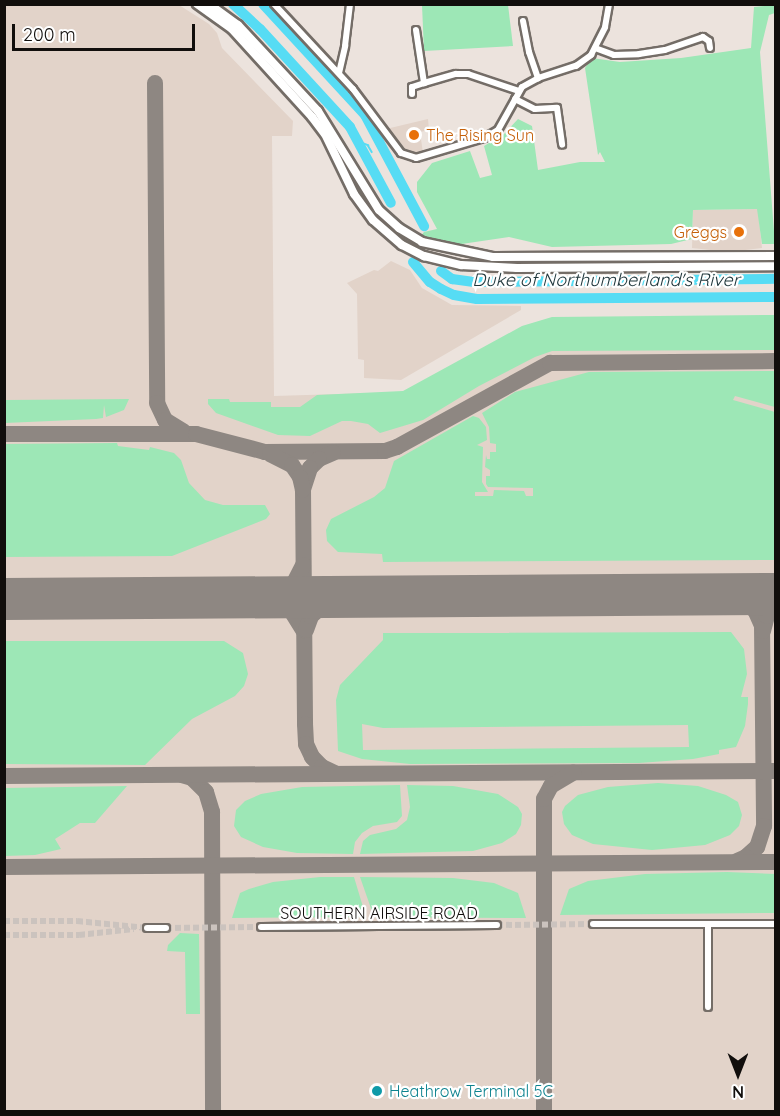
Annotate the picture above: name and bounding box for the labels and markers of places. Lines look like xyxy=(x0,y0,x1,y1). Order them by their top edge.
place label: The Rising Sun xyxy=(426,125,534,145)
marker: The Rising Sun xyxy=(407,128,421,142)
place label: Greggs xyxy=(674,222,727,242)
marker: Greggs xyxy=(732,225,746,239)
place label: Heathrow Terminal 5C xyxy=(389,1081,553,1101)
marker: Heathrow Terminal 5C xyxy=(370,1084,384,1098)

